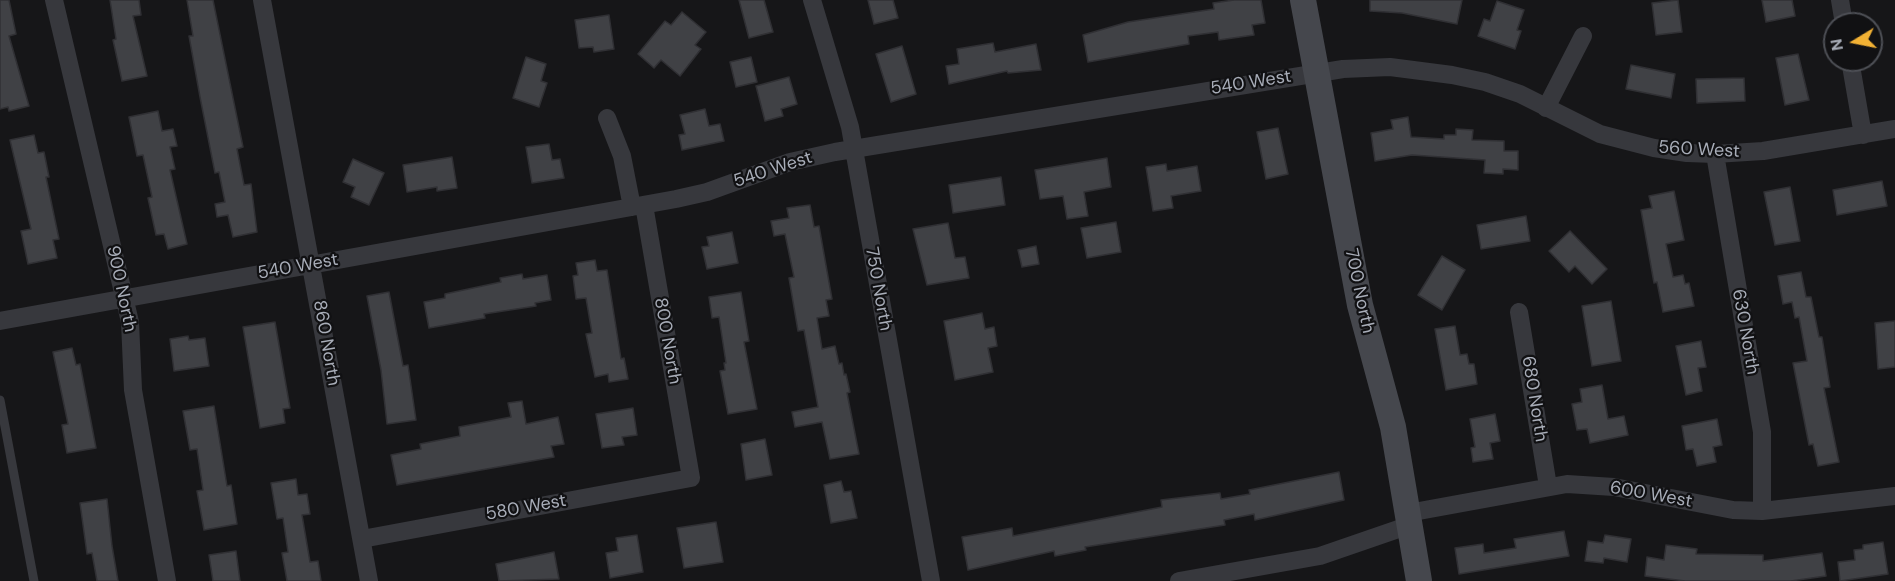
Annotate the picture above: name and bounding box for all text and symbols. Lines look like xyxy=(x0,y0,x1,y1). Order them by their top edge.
north arrow xyxy=(1823,12,1883,72)
text: N xyxy=(1825,37,1848,52)
street label: 540 West xyxy=(1209,66,1293,100)
street label: 560 West xyxy=(1658,137,1740,163)
street label: 540 West xyxy=(731,147,815,193)
street label: 900 North xyxy=(101,244,141,334)
street label: 750 North xyxy=(860,246,896,332)
street label: 700 North xyxy=(1340,247,1378,335)
street label: 540 West xyxy=(256,249,340,285)
street label: 630 North xyxy=(1727,288,1763,376)
street label: 800 North xyxy=(649,296,685,386)
street label: 860 North xyxy=(308,299,344,387)
street label: 680 North xyxy=(1517,355,1551,443)
street label: 600 West xyxy=(1608,477,1694,513)
street label: 580 West xyxy=(484,490,568,526)

